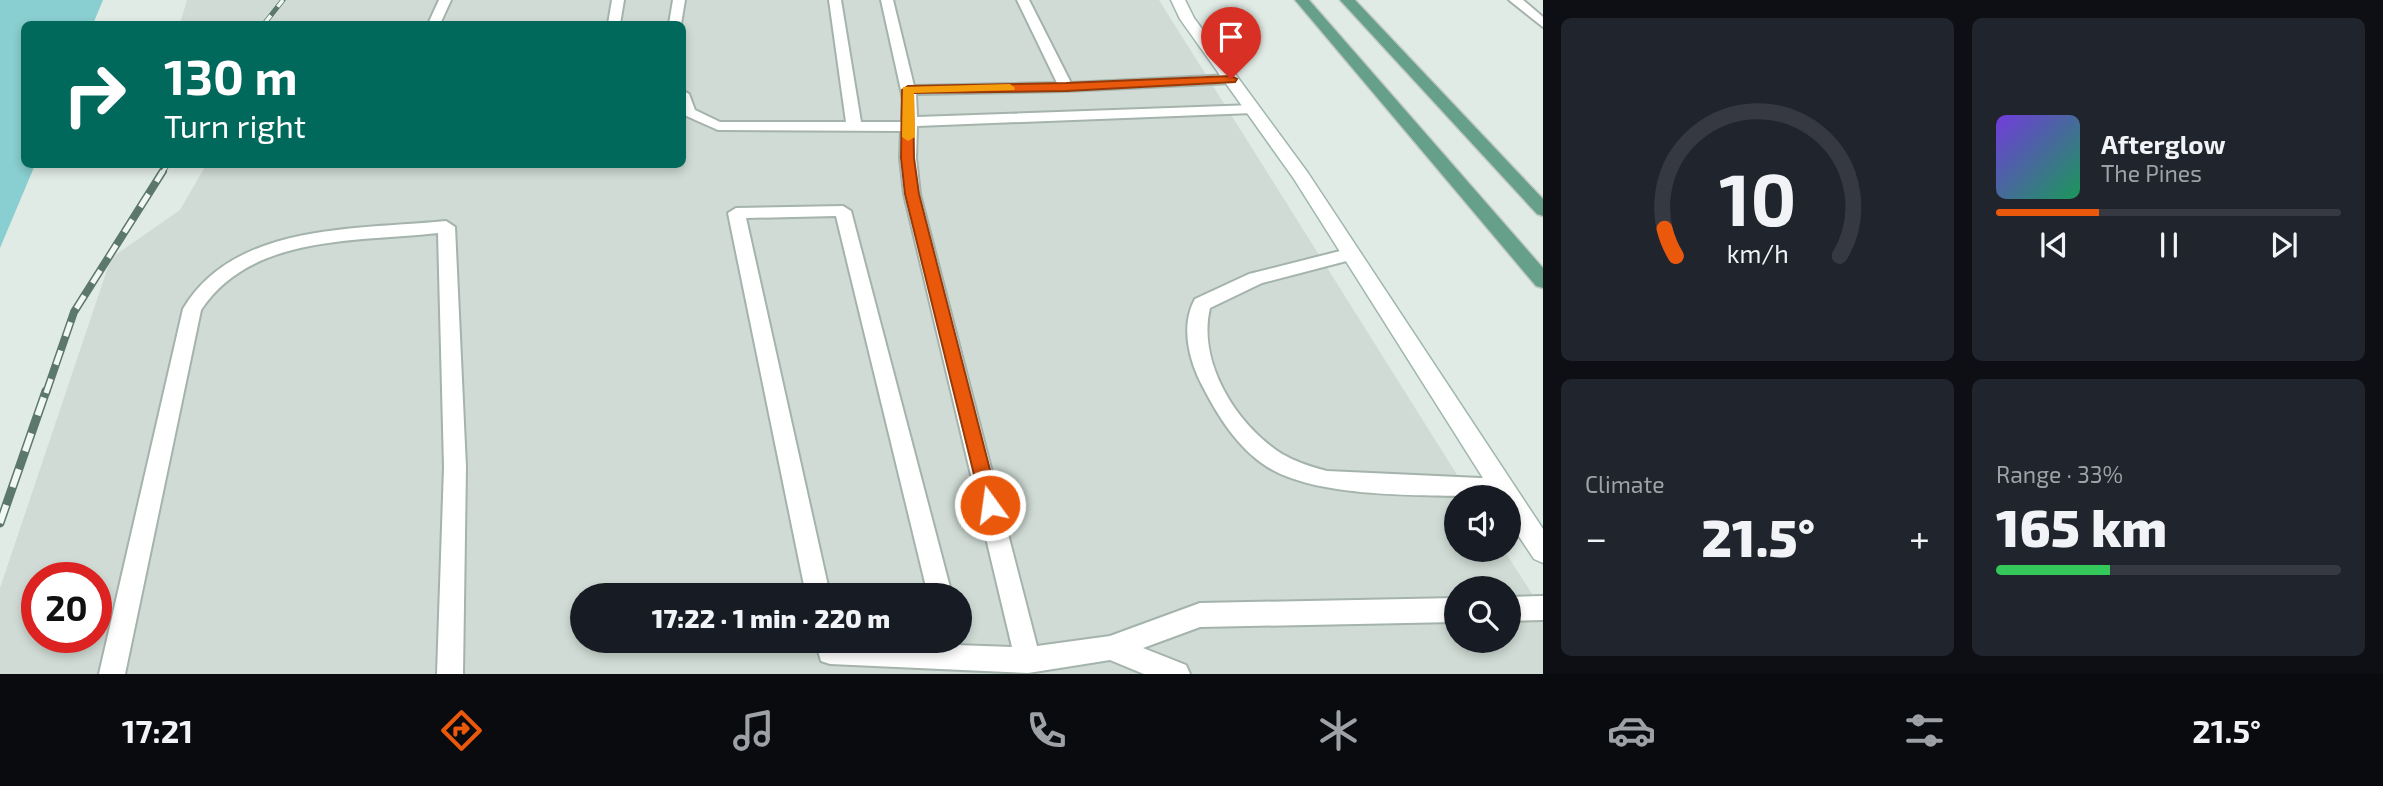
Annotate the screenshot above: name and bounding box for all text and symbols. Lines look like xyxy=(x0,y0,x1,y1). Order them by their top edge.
pin xyxy=(1201,7,1261,79)
icon: arrive xyxy=(1212,18,1250,56)
text: 130 m xyxy=(164,46,298,105)
icon: right xyxy=(49,49,140,140)
text: Turn right xyxy=(164,106,306,144)
text: Afterglow xyxy=(2101,128,2226,159)
text: 10 xyxy=(1719,153,1796,241)
text: The Pines xyxy=(2101,159,2202,187)
icon: previous xyxy=(2035,226,2073,264)
icon: pause xyxy=(2150,226,2188,264)
icon: next xyxy=(2265,226,2303,264)
text: km/h xyxy=(1726,238,1789,268)
text: Range · 33% xyxy=(1996,460,2123,488)
position arrow xyxy=(953,468,1027,542)
text: Climate xyxy=(1585,470,1665,498)
map controls xyxy=(1444,485,1521,653)
button: sound xyxy=(1444,485,1521,562)
text: 165 km xyxy=(1996,495,2167,557)
text: 21.5° xyxy=(1701,505,1815,567)
text: − xyxy=(1585,514,1607,560)
text: + xyxy=(1909,514,1930,560)
speed limit sign: 20 xyxy=(21,562,112,653)
button: search xyxy=(1444,576,1521,653)
text: 17:22 · 1 min · 220 m xyxy=(652,602,890,633)
icon: directions xyxy=(437,706,486,755)
icon: music xyxy=(729,706,778,755)
icon: phone xyxy=(1022,706,1071,755)
icon: climate xyxy=(1314,706,1363,755)
icon: car xyxy=(1607,706,1656,755)
icon: filters xyxy=(1900,706,1949,755)
text: 17:21 xyxy=(122,711,193,749)
text: 21.5° xyxy=(2192,711,2261,749)

